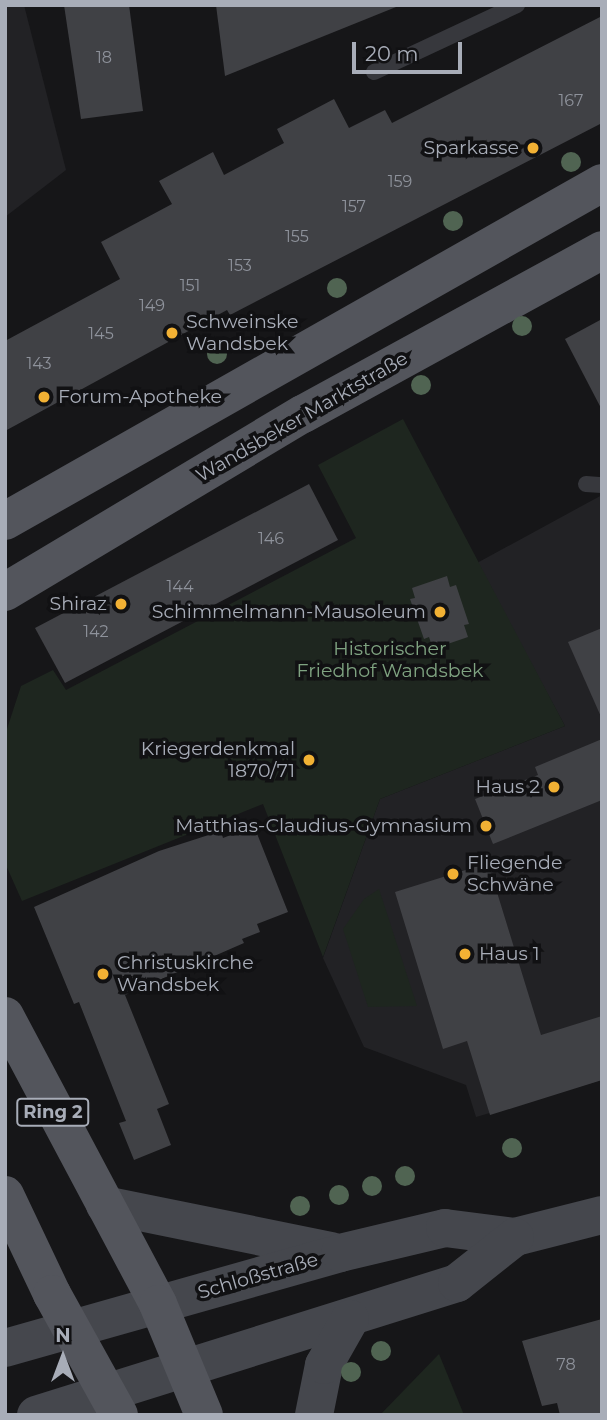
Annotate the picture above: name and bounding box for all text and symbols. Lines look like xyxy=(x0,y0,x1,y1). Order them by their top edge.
scale bar xyxy=(355,28,465,72)
text: 20 m xyxy=(365,41,419,66)
house number: 18 xyxy=(96,48,112,68)
house number: 167 xyxy=(559,91,583,111)
place label: Sparkasse xyxy=(423,137,519,159)
marker: Sparkasse xyxy=(525,140,541,156)
house number: 159 xyxy=(388,172,412,192)
house number: 157 xyxy=(342,197,366,217)
house number: 155 xyxy=(285,227,309,247)
house number: 153 xyxy=(228,256,252,276)
house number: 151 xyxy=(180,276,200,296)
house number: 149 xyxy=(139,296,165,316)
place label: Schweinske Wandsbek xyxy=(186,311,298,355)
house number: 145 xyxy=(88,324,114,344)
marker: Schweinske Wandsbek xyxy=(164,325,180,341)
street label: Wandsbeker Marktstraße xyxy=(192,347,412,487)
house number: 143 xyxy=(26,354,52,374)
place label: Forum-Apotheke xyxy=(58,386,222,408)
marker: Forum-Apotheke xyxy=(36,389,52,405)
house number: 146 xyxy=(258,529,284,549)
house number: 144 xyxy=(167,577,193,597)
place label: Shiraz xyxy=(50,593,107,615)
marker: Shiraz xyxy=(113,596,129,612)
place label: Schimmelmann-Mausoleum xyxy=(152,601,426,623)
marker: Schimmelmann-Mausoleum xyxy=(432,604,448,620)
house number: 142 xyxy=(83,622,109,642)
park label: Historischer Friedhof Wandsbek xyxy=(297,638,483,682)
place label: Kriegerdenkmal 1870/71 xyxy=(141,738,295,782)
marker: Kriegerdenkmal 1870/71 xyxy=(301,752,317,768)
place label: Haus 2 xyxy=(476,776,540,798)
marker: Haus 2 xyxy=(546,779,562,795)
place label: Matthias-Claudius-Gymnasium xyxy=(175,815,472,837)
marker: Matthias-Claudius-Gymnasium xyxy=(478,818,494,834)
place label: Fliegende Schwäne xyxy=(467,852,562,896)
marker: Fliegende Schwäne xyxy=(445,866,461,882)
place label: Haus 1 xyxy=(479,943,540,965)
marker: Haus 1 xyxy=(457,946,473,962)
place label: Christuskirche Wandsbek xyxy=(117,952,254,996)
marker: Christuskirche Wandsbek xyxy=(95,966,111,982)
road number: Ring 2 xyxy=(16,1098,90,1126)
street label: Schloßstraße xyxy=(195,1248,321,1304)
north arrow xyxy=(28,1322,98,1392)
text: N xyxy=(55,1324,71,1347)
house number: 78 xyxy=(556,1355,576,1375)

